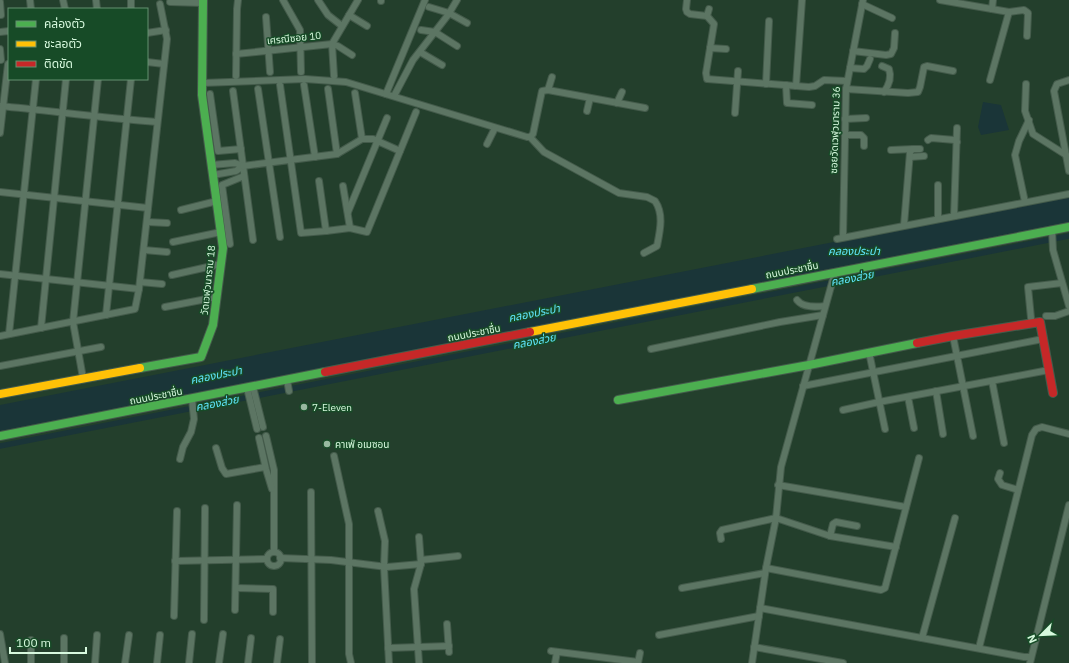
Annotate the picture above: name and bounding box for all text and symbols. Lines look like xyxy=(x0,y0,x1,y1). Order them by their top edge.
legend xyxy=(8,8,148,80)
text: คล่องตัว xyxy=(44,16,85,31)
street label: เศรณีซอย 10 xyxy=(266,29,322,47)
text: ชะลอตัว xyxy=(44,36,82,51)
text: ติดขัด xyxy=(44,56,73,71)
street label: ซอยวัดเวฬุวนาราม 36 xyxy=(827,86,843,174)
street label: วัดเวฬุวนาราม 18 xyxy=(198,244,218,316)
water label: คลองประปา xyxy=(828,244,881,258)
street label: ถนนประชาชื่น xyxy=(764,258,820,282)
water label: คลองส่วย xyxy=(829,267,876,289)
water label: คลองประปา xyxy=(507,301,561,325)
street label: ถนนประชาชื่น xyxy=(446,321,502,345)
water label: คลองส่วย xyxy=(511,330,558,352)
water label: คลองประปา xyxy=(189,363,243,387)
street label: ถนนประชาชื่น xyxy=(128,384,184,408)
water label: คลองส่วย xyxy=(194,392,241,414)
place label: 7-Eleven xyxy=(312,401,352,414)
marker: 7-Eleven xyxy=(299,402,309,412)
place label: คาเฟ่ อเมซอน xyxy=(335,438,389,451)
marker: คาเฟ่ อเมซอน xyxy=(322,439,332,449)
north arrow xyxy=(1021,615,1061,655)
scale bar xyxy=(10,629,86,655)
text: N xyxy=(1024,633,1040,646)
text: 100 m xyxy=(16,635,51,650)

